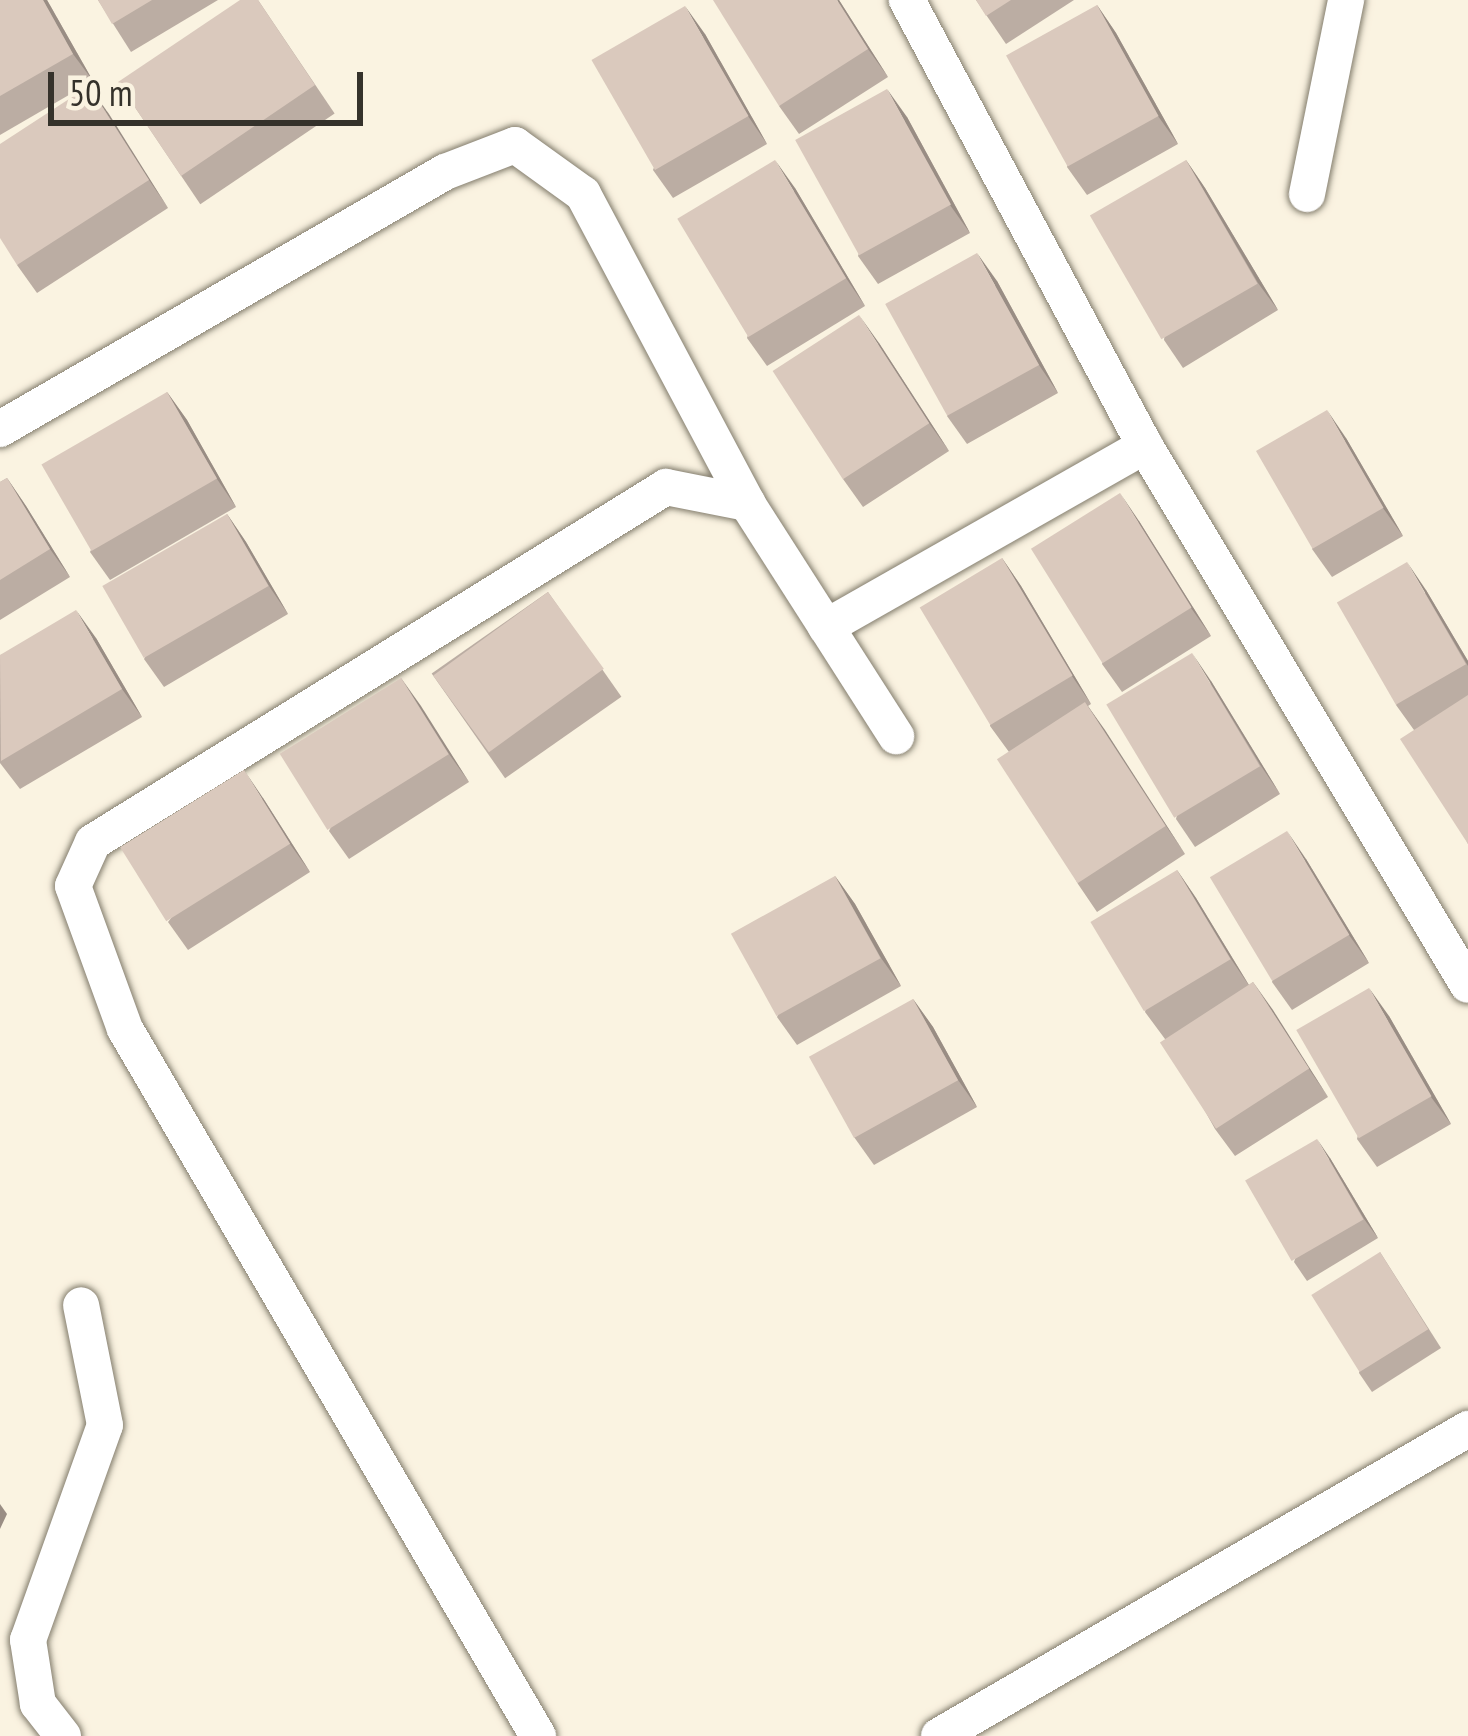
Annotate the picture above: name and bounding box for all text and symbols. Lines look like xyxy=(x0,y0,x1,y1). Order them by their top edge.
scale bar xyxy=(54,48,369,122)
text: 50 m xyxy=(69,69,132,116)

